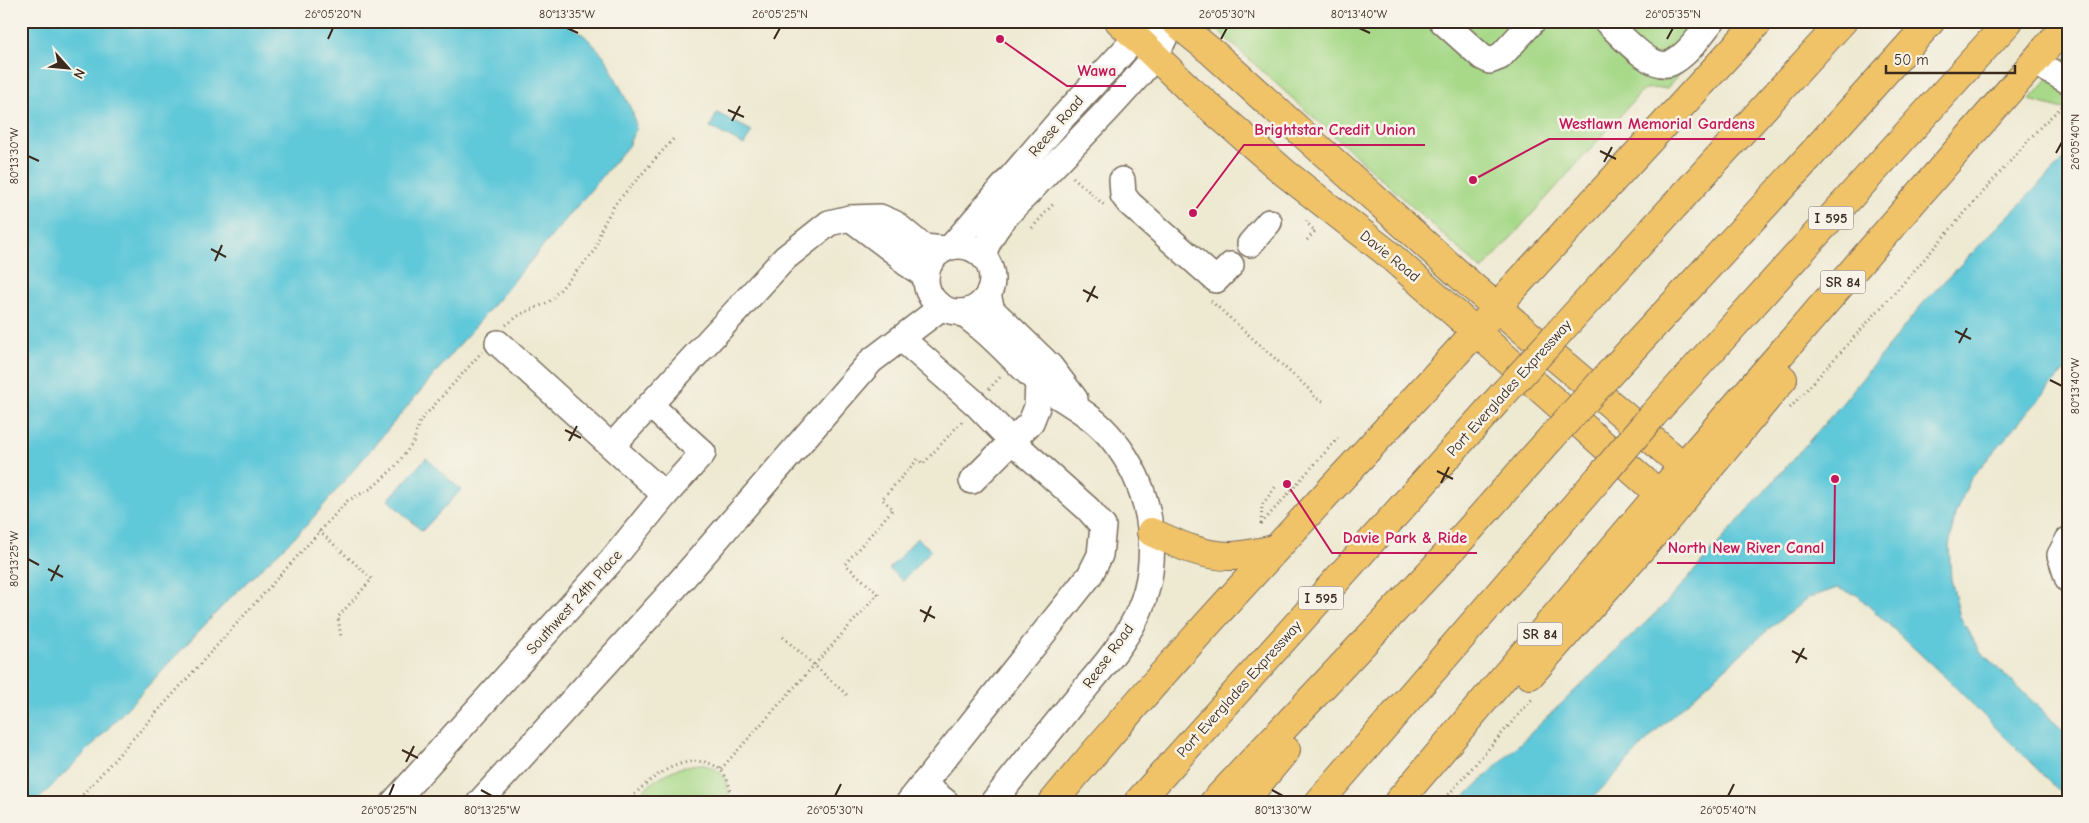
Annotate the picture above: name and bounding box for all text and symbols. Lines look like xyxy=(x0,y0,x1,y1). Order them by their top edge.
text: 26°05'20"N xyxy=(305,7,361,21)
text: 80°13'35"W xyxy=(539,7,596,21)
text: 26°05'25"N xyxy=(752,7,808,21)
text: 26°05'30"N xyxy=(1199,7,1255,21)
text: 80°13'40"W xyxy=(1331,7,1388,21)
text: 26°05'35"N xyxy=(1645,7,1701,21)
north arrow xyxy=(42,42,92,92)
scale bar xyxy=(1886,42,2015,74)
text: 50 m xyxy=(1894,51,1929,69)
callout: Wawa xyxy=(1067,55,1126,86)
text: Wawa xyxy=(1078,62,1116,80)
text: N xyxy=(69,66,89,82)
street label: Reese Road xyxy=(1025,92,1087,160)
callout: Westlawn Memorial Gardens xyxy=(1549,108,1765,139)
callout: Brightstar Credit Union xyxy=(1244,114,1425,145)
text: 26°05'40"N xyxy=(2068,114,2082,170)
text: Westlawn Memorial Gardens xyxy=(1559,115,1755,133)
text: Brightstar Credit Union xyxy=(1254,121,1416,139)
text: 80°13'30"W xyxy=(7,127,21,184)
road number: I 595 xyxy=(1808,207,1854,230)
street label: Davie Road xyxy=(1356,226,1424,286)
road number: SR 84 xyxy=(1820,270,1866,294)
street label: Port Everglades Expressway xyxy=(1443,316,1575,460)
text: 80°13'40"W xyxy=(2068,357,2082,414)
callout: Davie Park & Ride xyxy=(1332,522,1477,553)
text: Davie Park & Ride xyxy=(1343,529,1467,547)
text: 80°13'25"W xyxy=(7,530,21,587)
callout: North New River Canal xyxy=(1657,532,1834,563)
text: North New River Canal xyxy=(1668,539,1824,557)
street label: Southwest 24th Place xyxy=(522,546,626,658)
road number: I 595 xyxy=(1298,586,1344,610)
street label: Port Everglades Expressway xyxy=(1173,617,1305,761)
street label: Reese Road xyxy=(1079,620,1137,692)
road number: SR 84 xyxy=(1518,622,1562,646)
text: 26°05'25"N xyxy=(361,803,417,817)
text: 80°13'25"W xyxy=(464,803,521,817)
text: 26°05'30"N xyxy=(807,803,863,817)
text: 80°13'30"W xyxy=(1255,803,1312,817)
text: 26°05'40"N xyxy=(1700,803,1756,817)

